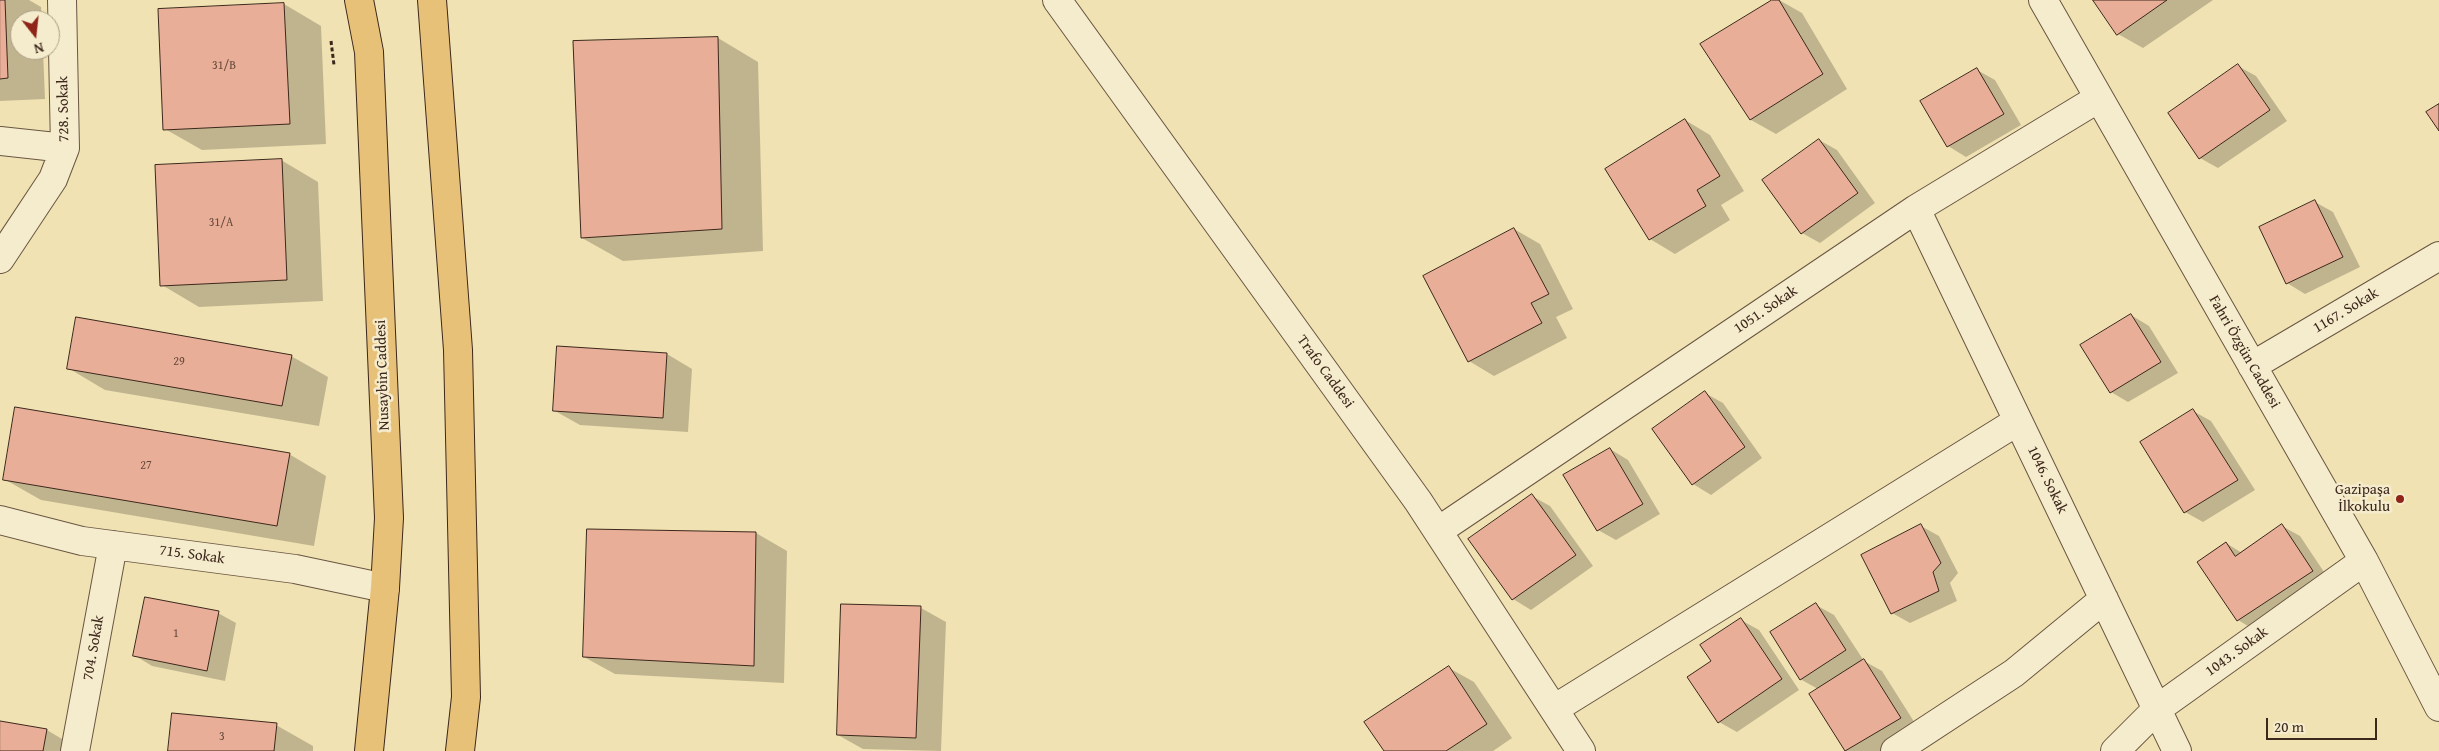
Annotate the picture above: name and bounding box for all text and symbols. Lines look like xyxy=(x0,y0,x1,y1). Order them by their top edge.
north arrow xyxy=(10,10,60,60)
text: N xyxy=(32,38,46,59)
house number: 31/B xyxy=(212,59,236,73)
street label: 728. Sokak xyxy=(54,76,74,142)
house number: 31/A xyxy=(209,216,233,230)
street label: 1051. Sokak xyxy=(1731,282,1801,338)
street label: 1167. Sokak xyxy=(2310,284,2382,338)
street label: Fahri Özgün Caddesi xyxy=(2204,292,2284,412)
street label: Nusaybin Caddesi xyxy=(372,319,394,431)
street label: Trafo Caddesi xyxy=(1293,332,1357,412)
house number: 29 xyxy=(173,355,185,369)
street label: 1046. Sokak xyxy=(2023,443,2071,517)
house number: 27 xyxy=(140,459,152,473)
place label: Gazipaşa İlkokulu xyxy=(2335,481,2390,516)
marker: Gazipaşa İlkokulu xyxy=(2394,493,2406,505)
street label: 715. Sokak xyxy=(158,542,226,568)
street label: 704. Sokak xyxy=(79,614,109,682)
street label: 1043. Sokak xyxy=(2202,623,2272,681)
house number: 1 xyxy=(173,627,179,641)
scale bar xyxy=(2269,708,2380,740)
text: 20 m xyxy=(2274,716,2304,737)
house number: 3 xyxy=(219,730,225,744)

